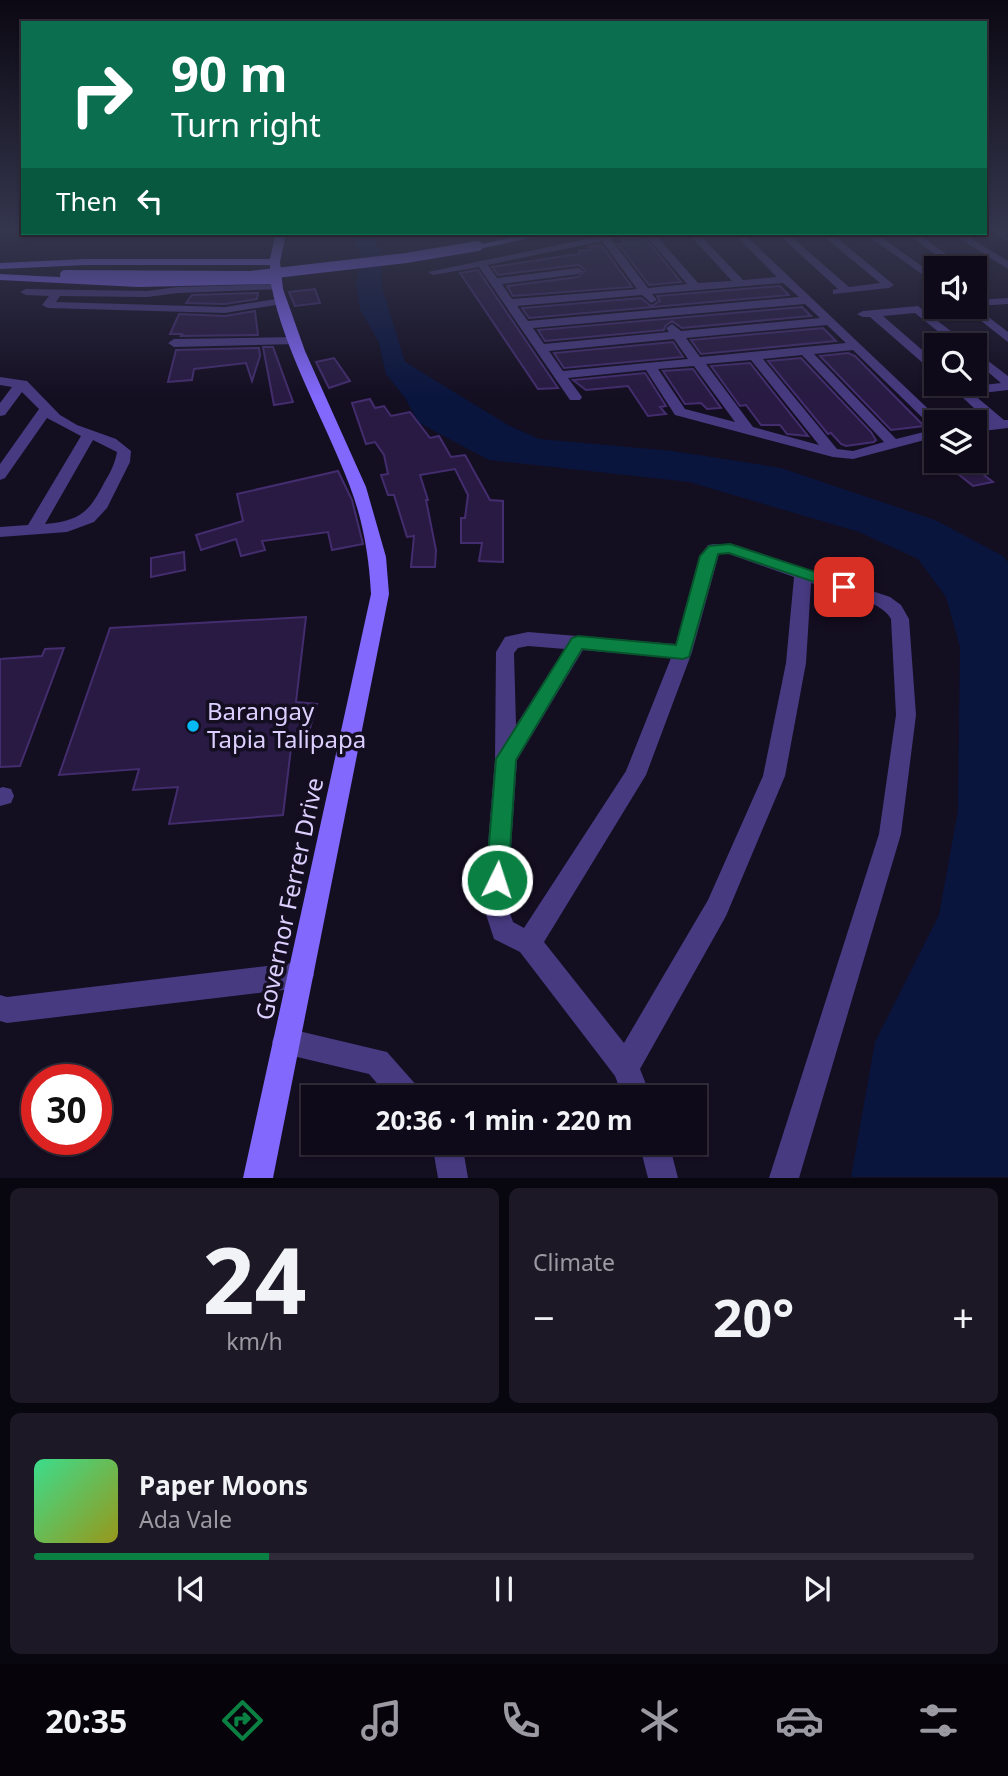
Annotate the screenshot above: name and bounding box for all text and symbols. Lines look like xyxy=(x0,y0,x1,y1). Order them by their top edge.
text: 90 m xyxy=(171,40,288,106)
icon: right xyxy=(56,49,147,140)
text: Turn right xyxy=(171,103,321,146)
icon: left xyxy=(131,182,169,220)
text: Then xyxy=(56,183,117,219)
map controls xyxy=(924,256,987,473)
button: sound xyxy=(924,256,987,319)
button: search xyxy=(924,333,987,396)
button: layers xyxy=(924,410,987,473)
pin xyxy=(814,557,874,617)
icon: arrive xyxy=(825,568,863,606)
place label: Barangay Tapia Talipapa xyxy=(207,694,366,755)
marker: Barangay Tapia Talipapa xyxy=(185,718,201,734)
street label: Governor Ferrer Drive xyxy=(247,774,330,1023)
position arrow xyxy=(460,843,534,917)
speed limit sign: 30 xyxy=(21,1064,112,1155)
text: 20:36 · 1 min · 220 m xyxy=(376,1102,632,1138)
text: 24 xyxy=(202,1217,307,1341)
text: Climate xyxy=(533,1246,615,1278)
text: 20° xyxy=(713,1281,794,1352)
text: − xyxy=(533,1291,555,1343)
text: + xyxy=(952,1291,974,1343)
text: km/h xyxy=(226,1325,283,1357)
text: Paper Moons xyxy=(139,1467,308,1503)
text: Ada Vale xyxy=(139,1503,232,1535)
icon: previous xyxy=(172,1570,210,1608)
icon: pause xyxy=(485,1570,523,1608)
icon: next xyxy=(798,1570,836,1608)
icon: directions xyxy=(218,1696,267,1745)
icon: music xyxy=(357,1696,406,1745)
icon: phone xyxy=(496,1696,545,1745)
icon: climate xyxy=(635,1696,684,1745)
icon: car xyxy=(775,1696,824,1745)
icon: filters xyxy=(914,1696,963,1745)
text: 20:35 xyxy=(45,1699,127,1742)

